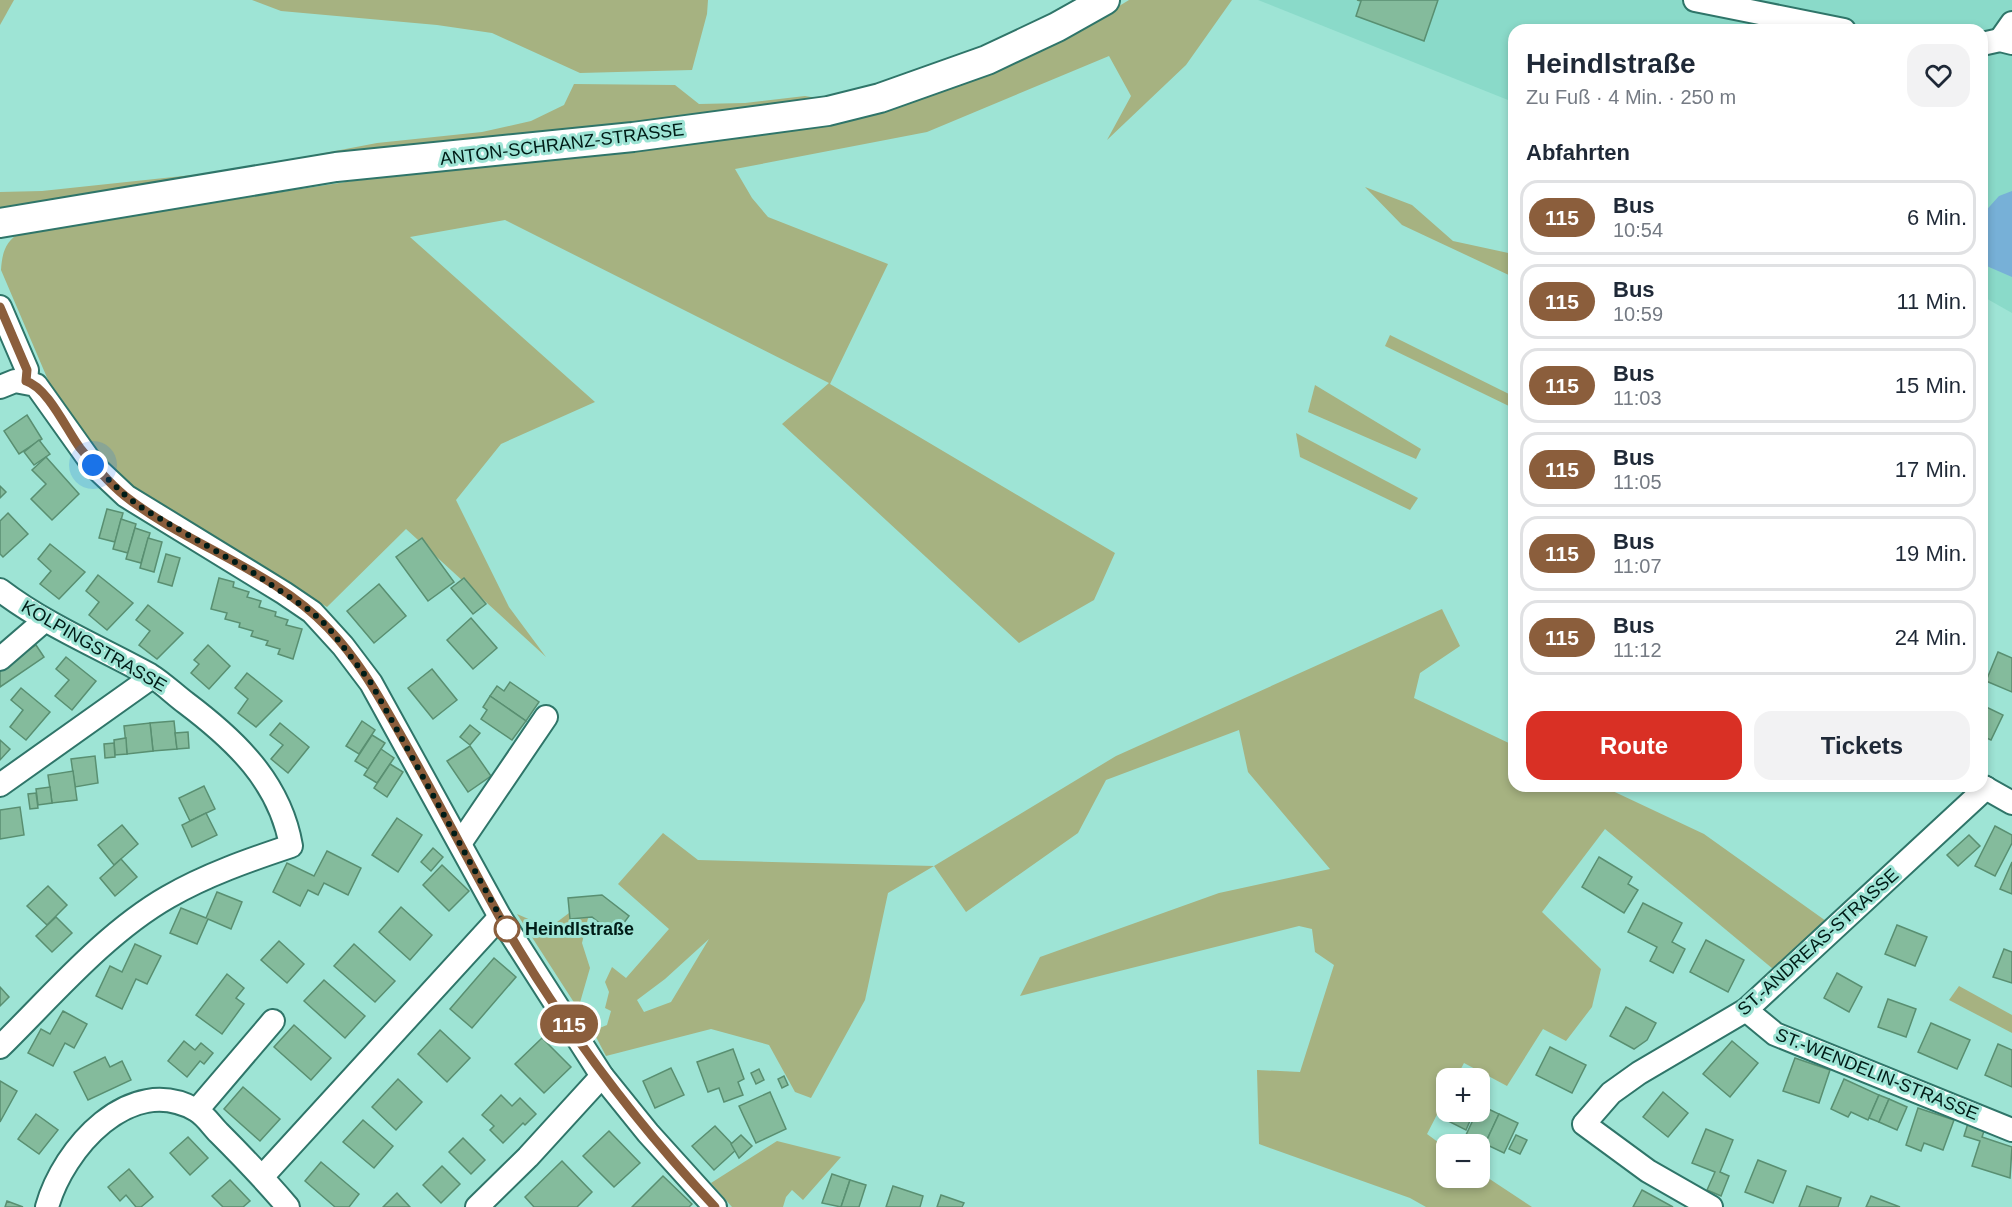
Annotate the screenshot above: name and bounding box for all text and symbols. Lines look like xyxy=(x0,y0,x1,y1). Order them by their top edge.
button: heart xyxy=(1907,44,1970,107)
text: Heindlstraße xyxy=(1526,48,1696,79)
text: Zu Fuß · 4 Min. · 250 m xyxy=(1526,86,1736,108)
street label: ANTON-SCHRANZ-STRASSE xyxy=(439,119,685,169)
text: Abfahrten xyxy=(1526,140,1630,165)
text: Bus xyxy=(1613,193,1655,218)
text: 6 Min. xyxy=(1907,205,1967,230)
text: 115 xyxy=(1545,206,1579,229)
text: 10:54 xyxy=(1613,219,1663,241)
text: Bus xyxy=(1613,277,1655,302)
text: 11 Min. xyxy=(1896,289,1967,314)
text: 115 xyxy=(1545,290,1579,313)
text: 10:59 xyxy=(1613,303,1663,325)
text: Bus xyxy=(1613,361,1655,386)
text: 15 Min. xyxy=(1895,373,1967,398)
text: 115 xyxy=(1545,374,1579,397)
text: 11:03 xyxy=(1613,387,1662,409)
text: Bus xyxy=(1613,445,1655,470)
your location xyxy=(78,450,108,480)
text: 17 Min. xyxy=(1895,457,1967,482)
text: 115 xyxy=(1545,458,1579,481)
text: 11:05 xyxy=(1613,471,1662,493)
text: Bus xyxy=(1613,529,1655,554)
text: 19 Min. xyxy=(1895,541,1967,566)
text: 115 xyxy=(1545,542,1579,565)
text: 11:07 xyxy=(1613,555,1662,577)
street label: KOLPINGSTRASSE xyxy=(18,596,170,696)
text: Bus xyxy=(1613,613,1655,638)
text: 24 Min. xyxy=(1895,625,1967,650)
text: 115 xyxy=(1545,626,1579,649)
text: 11:12 xyxy=(1613,639,1662,661)
button: Route xyxy=(1526,711,1742,780)
button: Tickets xyxy=(1754,711,1970,780)
street label: ST.-ANDREAS-STRASSE xyxy=(1734,865,1902,1019)
marker: Heindlstraße xyxy=(494,916,520,942)
place label: Heindlstraße xyxy=(525,919,634,939)
line badge: 115 xyxy=(534,1004,604,1044)
text: 115 xyxy=(552,1013,586,1036)
street label: ST.-WENDELIN-STRASSE xyxy=(1773,1024,1981,1124)
map controls xyxy=(1436,1068,1490,1188)
button: + xyxy=(1436,1068,1490,1122)
button: − xyxy=(1436,1134,1490,1188)

